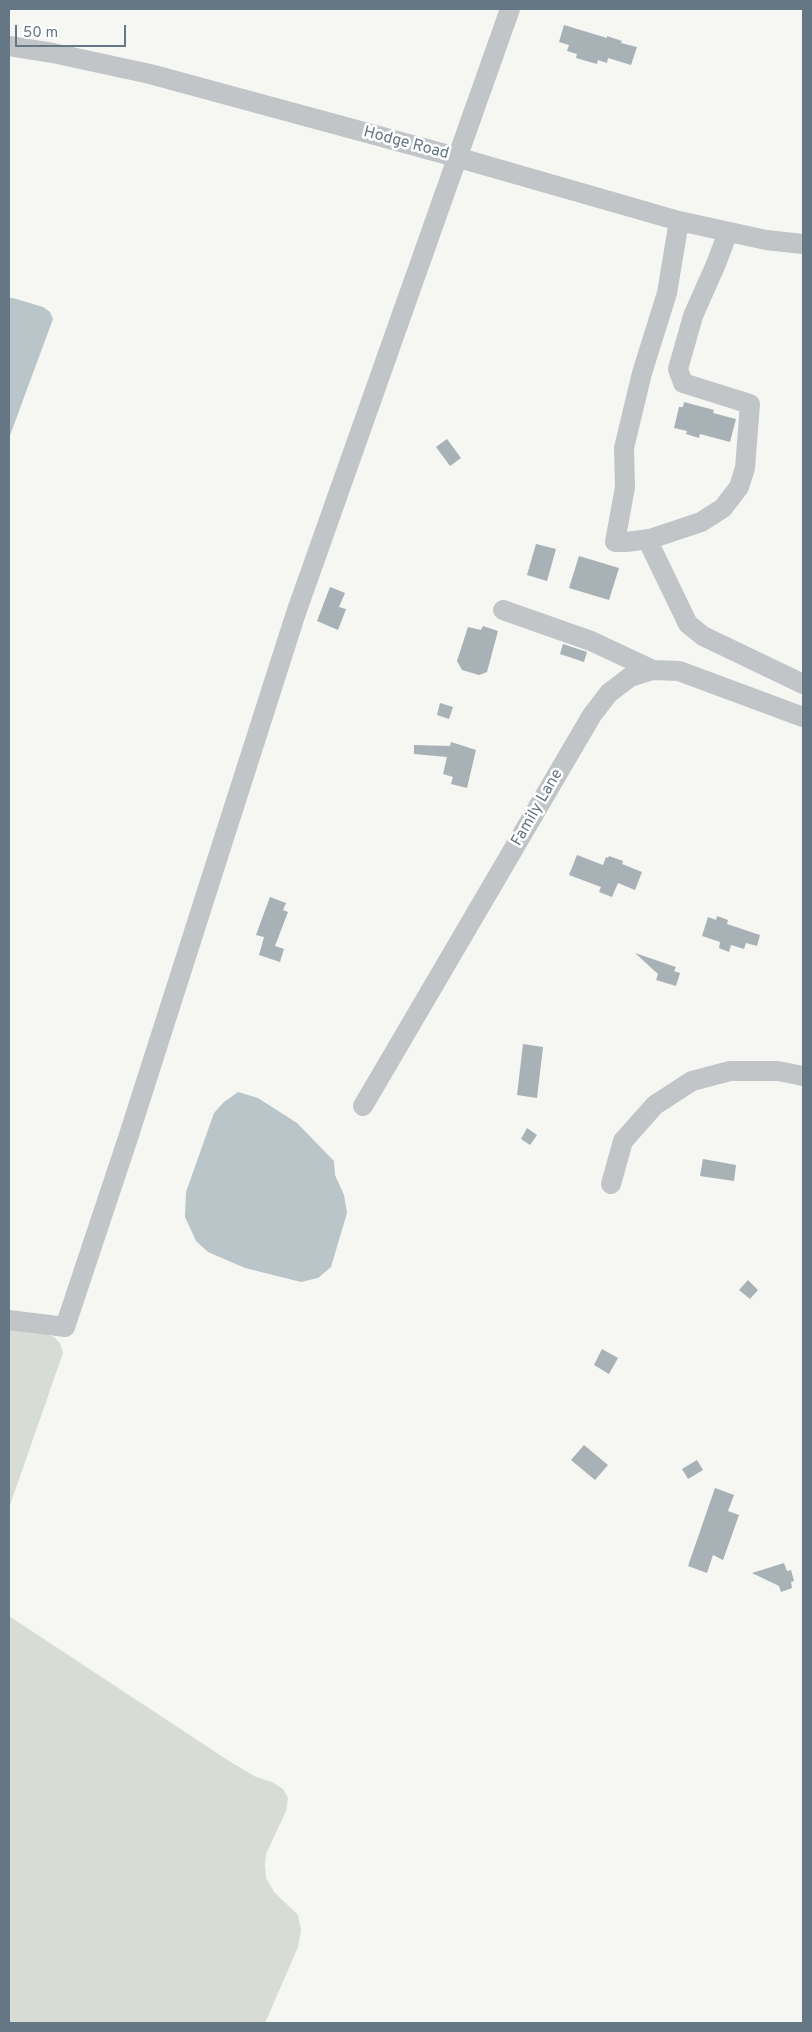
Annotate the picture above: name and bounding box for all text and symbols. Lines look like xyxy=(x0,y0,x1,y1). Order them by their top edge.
scale bar xyxy=(18,15,129,47)
text: 50 m xyxy=(23,24,58,43)
street label: Hodge Road xyxy=(361,123,451,165)
street label: Family Lane xyxy=(508,766,568,850)

